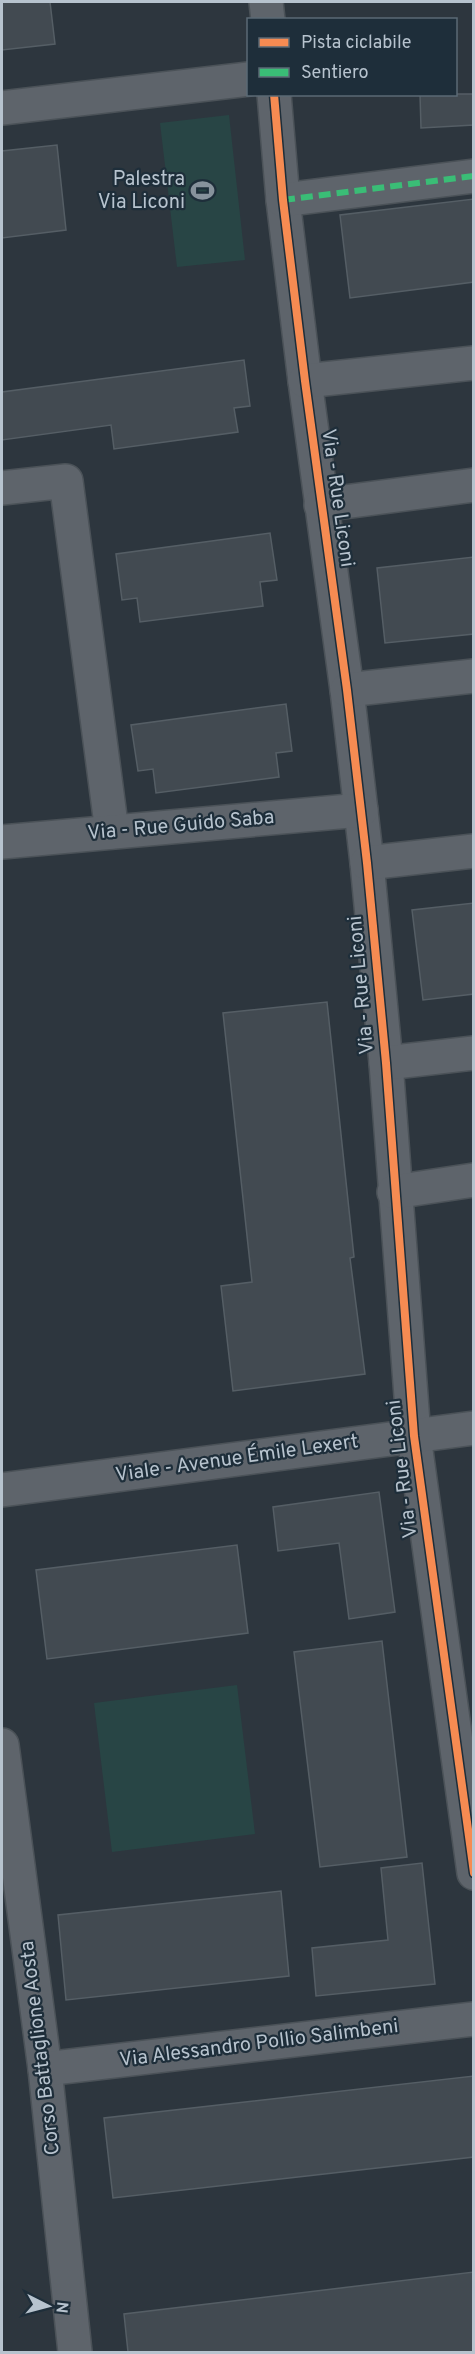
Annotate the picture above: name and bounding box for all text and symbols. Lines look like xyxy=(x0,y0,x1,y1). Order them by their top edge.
legend xyxy=(247,18,457,96)
text: Pista ciclabile xyxy=(301,32,411,55)
text: Sentiero xyxy=(301,62,369,85)
place label: Palestra Via Liconi xyxy=(98,167,185,216)
sports icon: Palestra Via Liconi xyxy=(190,178,216,204)
street label: Via - Rue Liconi xyxy=(314,427,360,569)
street label: Via - Rue Guido Saba xyxy=(87,805,275,847)
street label: Via - Rue Liconi xyxy=(343,914,381,1056)
street label: Via - Rue Liconi xyxy=(382,1398,424,1540)
street label: Viale - Avenue Émile Lexert xyxy=(114,1427,360,1489)
street label: Corso Battaglione Aosta xyxy=(15,1939,67,2157)
street label: Via Alessandro Pollio Salimbeni xyxy=(118,2014,400,2074)
north arrow xyxy=(18,2276,78,2336)
text: N xyxy=(50,2301,71,2314)

